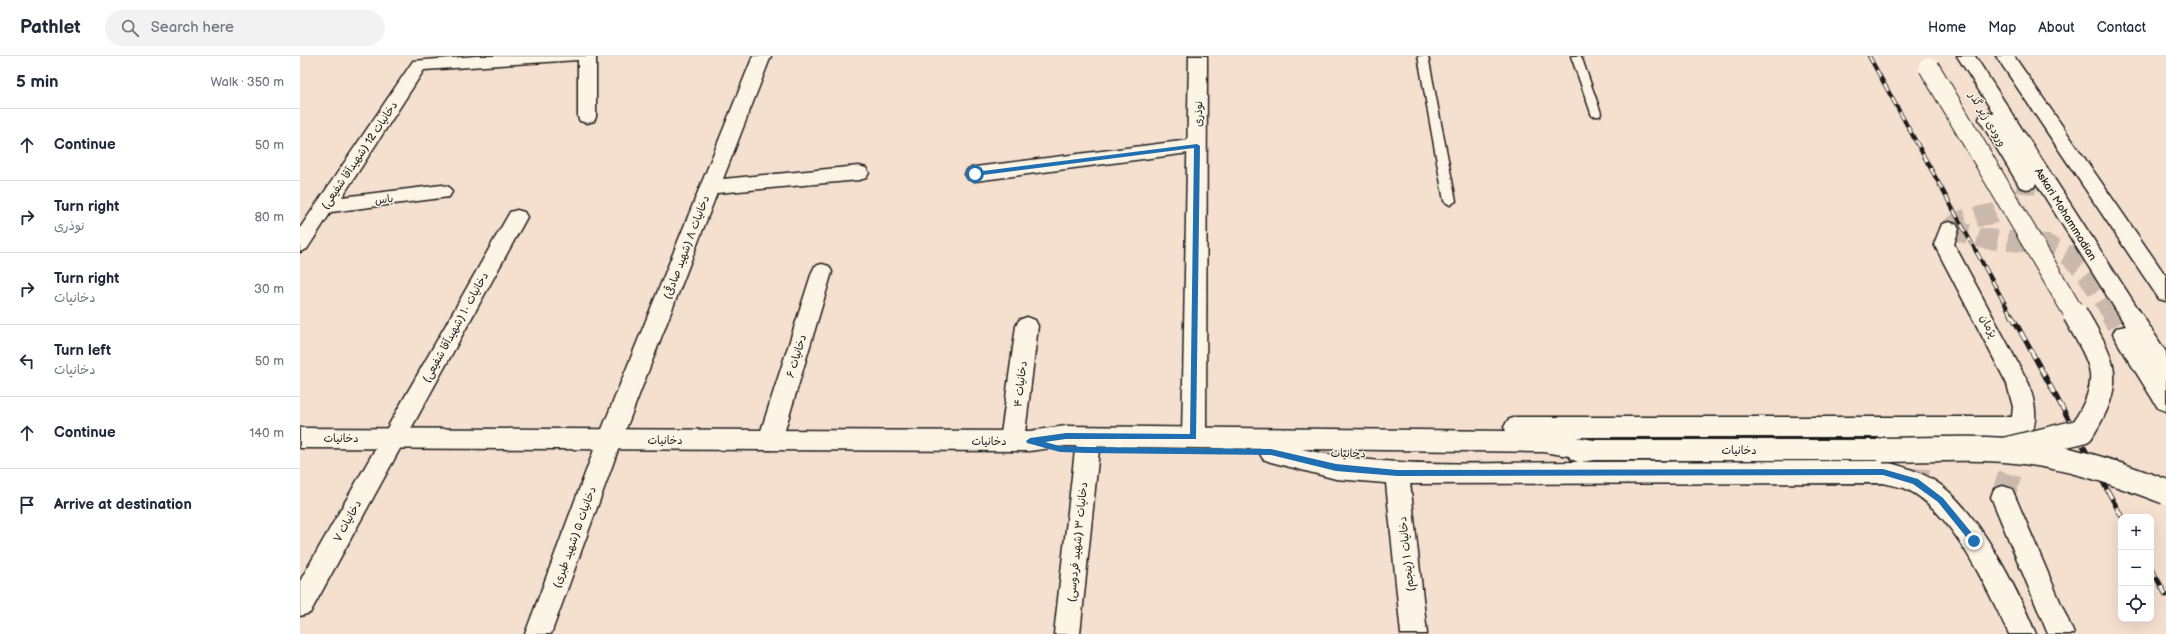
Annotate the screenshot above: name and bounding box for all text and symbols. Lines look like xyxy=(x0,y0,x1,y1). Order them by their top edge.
search box xyxy=(105,10,385,46)
text: Pathlet xyxy=(20,16,81,39)
icon: search xyxy=(119,17,141,39)
text: Search here xyxy=(151,18,234,37)
text: Home xyxy=(1928,19,1966,36)
text: Map xyxy=(1988,19,2016,36)
text: About xyxy=(2038,19,2075,36)
text: Contact xyxy=(2097,19,2146,36)
text: 5 min xyxy=(16,72,59,92)
text: Walk · 350 m xyxy=(210,74,284,90)
street label: ورودی زیر گذر xyxy=(1965,89,2009,149)
street label: دخانیات 12 (شهیدآقا شفیعی) xyxy=(319,99,401,212)
street label: نوذری xyxy=(1192,101,1206,127)
icon: ahead xyxy=(16,134,38,156)
text: Continue xyxy=(54,135,116,154)
text: 50 m xyxy=(255,137,284,153)
route start xyxy=(966,165,984,183)
street label: Askari Mohammadian xyxy=(2032,166,2099,263)
street label: یاس xyxy=(374,192,394,207)
street label: دخانیات ۸ (شهید صادقی) xyxy=(660,193,712,301)
text: Turn right xyxy=(54,197,119,216)
icon: right xyxy=(16,206,38,228)
text: 80 m xyxy=(255,209,284,225)
text: نوذری xyxy=(54,218,85,234)
text: Turn right xyxy=(54,269,119,288)
street label: دخانیات ۱۰ (شهیدآقا شفیعی) xyxy=(420,270,492,385)
icon: right xyxy=(16,278,38,300)
text: 30 m xyxy=(254,281,284,297)
text: دخانیات xyxy=(54,290,95,306)
street label: پژمان xyxy=(1977,312,2000,340)
street label: دخانیات ۶ xyxy=(784,333,809,379)
text: Turn left xyxy=(54,341,111,360)
icon: left xyxy=(16,350,38,372)
text: 50 m xyxy=(255,353,284,369)
street label: دخانیات ۴ xyxy=(1011,360,1030,408)
text: دخانیات xyxy=(54,362,95,378)
icon: ahead xyxy=(16,422,38,444)
text: Continue xyxy=(54,423,116,442)
text: 140 m xyxy=(249,425,284,441)
street label: دخانیات xyxy=(323,432,359,445)
street label: دخانیات xyxy=(647,434,683,447)
street label: دخانیات xyxy=(971,435,1007,448)
street label: دخانیات xyxy=(1721,444,1757,457)
street label: دخانیات xyxy=(1330,447,1366,460)
street label: دخانیات ۳ (شهید فردوسی) xyxy=(1065,481,1091,603)
street label: دخانیات ۵ (شهید طبری) xyxy=(550,485,600,590)
icon: arrive xyxy=(16,494,38,516)
text: Arrive at destination xyxy=(54,495,192,514)
street label: دخانیات ۷ xyxy=(331,498,364,544)
map controls xyxy=(2118,514,2154,622)
button: + xyxy=(2118,514,2154,550)
street label: دخانیات ۱ (پنجم) xyxy=(1396,516,1419,592)
route end xyxy=(1965,532,1983,550)
button: − xyxy=(2118,550,2154,586)
button: locate xyxy=(2118,586,2154,622)

